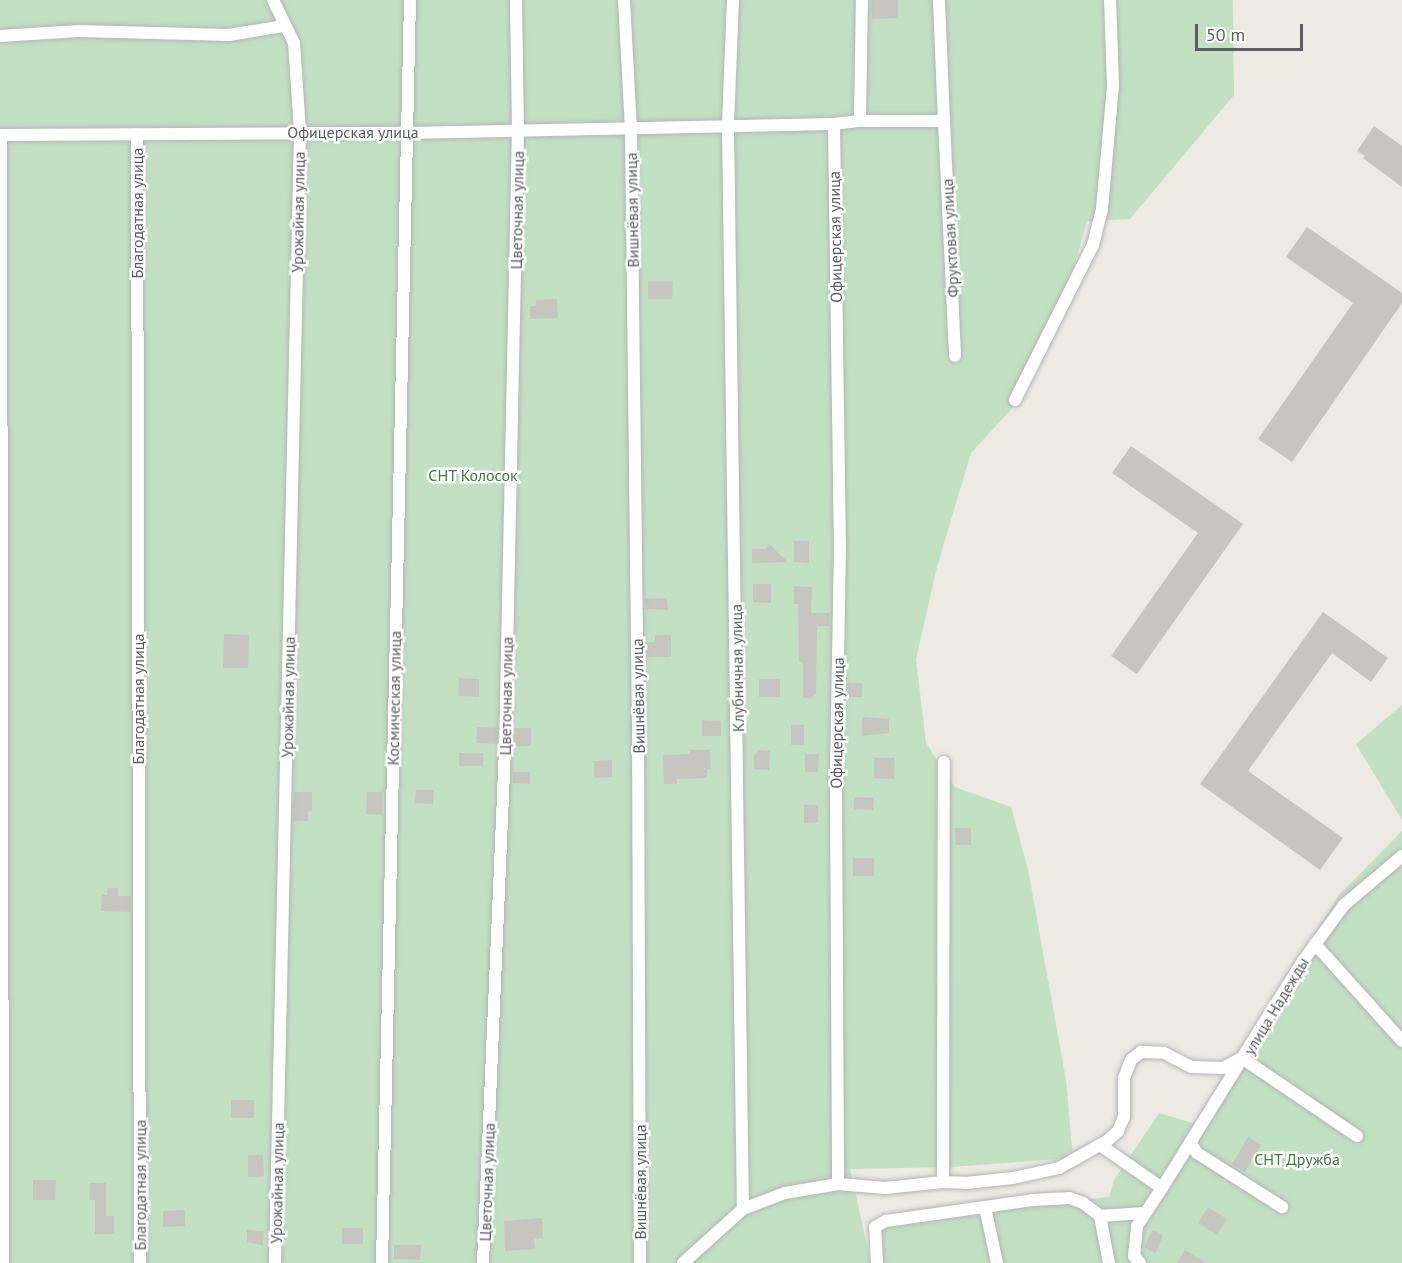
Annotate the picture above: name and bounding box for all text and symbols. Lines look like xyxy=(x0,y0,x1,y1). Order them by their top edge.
scale bar xyxy=(1198,12,1306,50)
text: 50 m xyxy=(1206,23,1245,46)
street label: Офицерская улица xyxy=(287,122,419,142)
street label: Благодатная улица xyxy=(127,147,147,279)
street label: Цветочная улица xyxy=(506,150,528,270)
street label: Урожайная улица xyxy=(287,151,309,273)
street label: Вишнёвая улица xyxy=(621,152,643,268)
street label: Офицерская улица xyxy=(824,171,846,303)
street label: Фруктовая улица xyxy=(937,178,963,298)
park label: СНТ Колосок xyxy=(428,465,518,485)
street label: Клубничная улица xyxy=(726,604,748,732)
street label: Космическая улица xyxy=(383,630,405,766)
street label: Благодатная улица xyxy=(128,633,148,765)
street label: Урожайная улица xyxy=(277,636,299,758)
street label: Цветочная улица xyxy=(495,636,517,756)
street label: Вишнёвая улица xyxy=(627,638,649,754)
street label: Офицерская улица xyxy=(826,657,848,789)
street label: улица Надежды xyxy=(1239,954,1313,1058)
street label: Благодатная улица xyxy=(130,1119,150,1251)
street label: Урожайная улица xyxy=(266,1122,288,1244)
street label: Цветочная улица xyxy=(475,1122,499,1242)
street label: Вишнёвая улица xyxy=(630,1124,650,1240)
park label: СНТ Дружба xyxy=(1254,1149,1340,1169)

